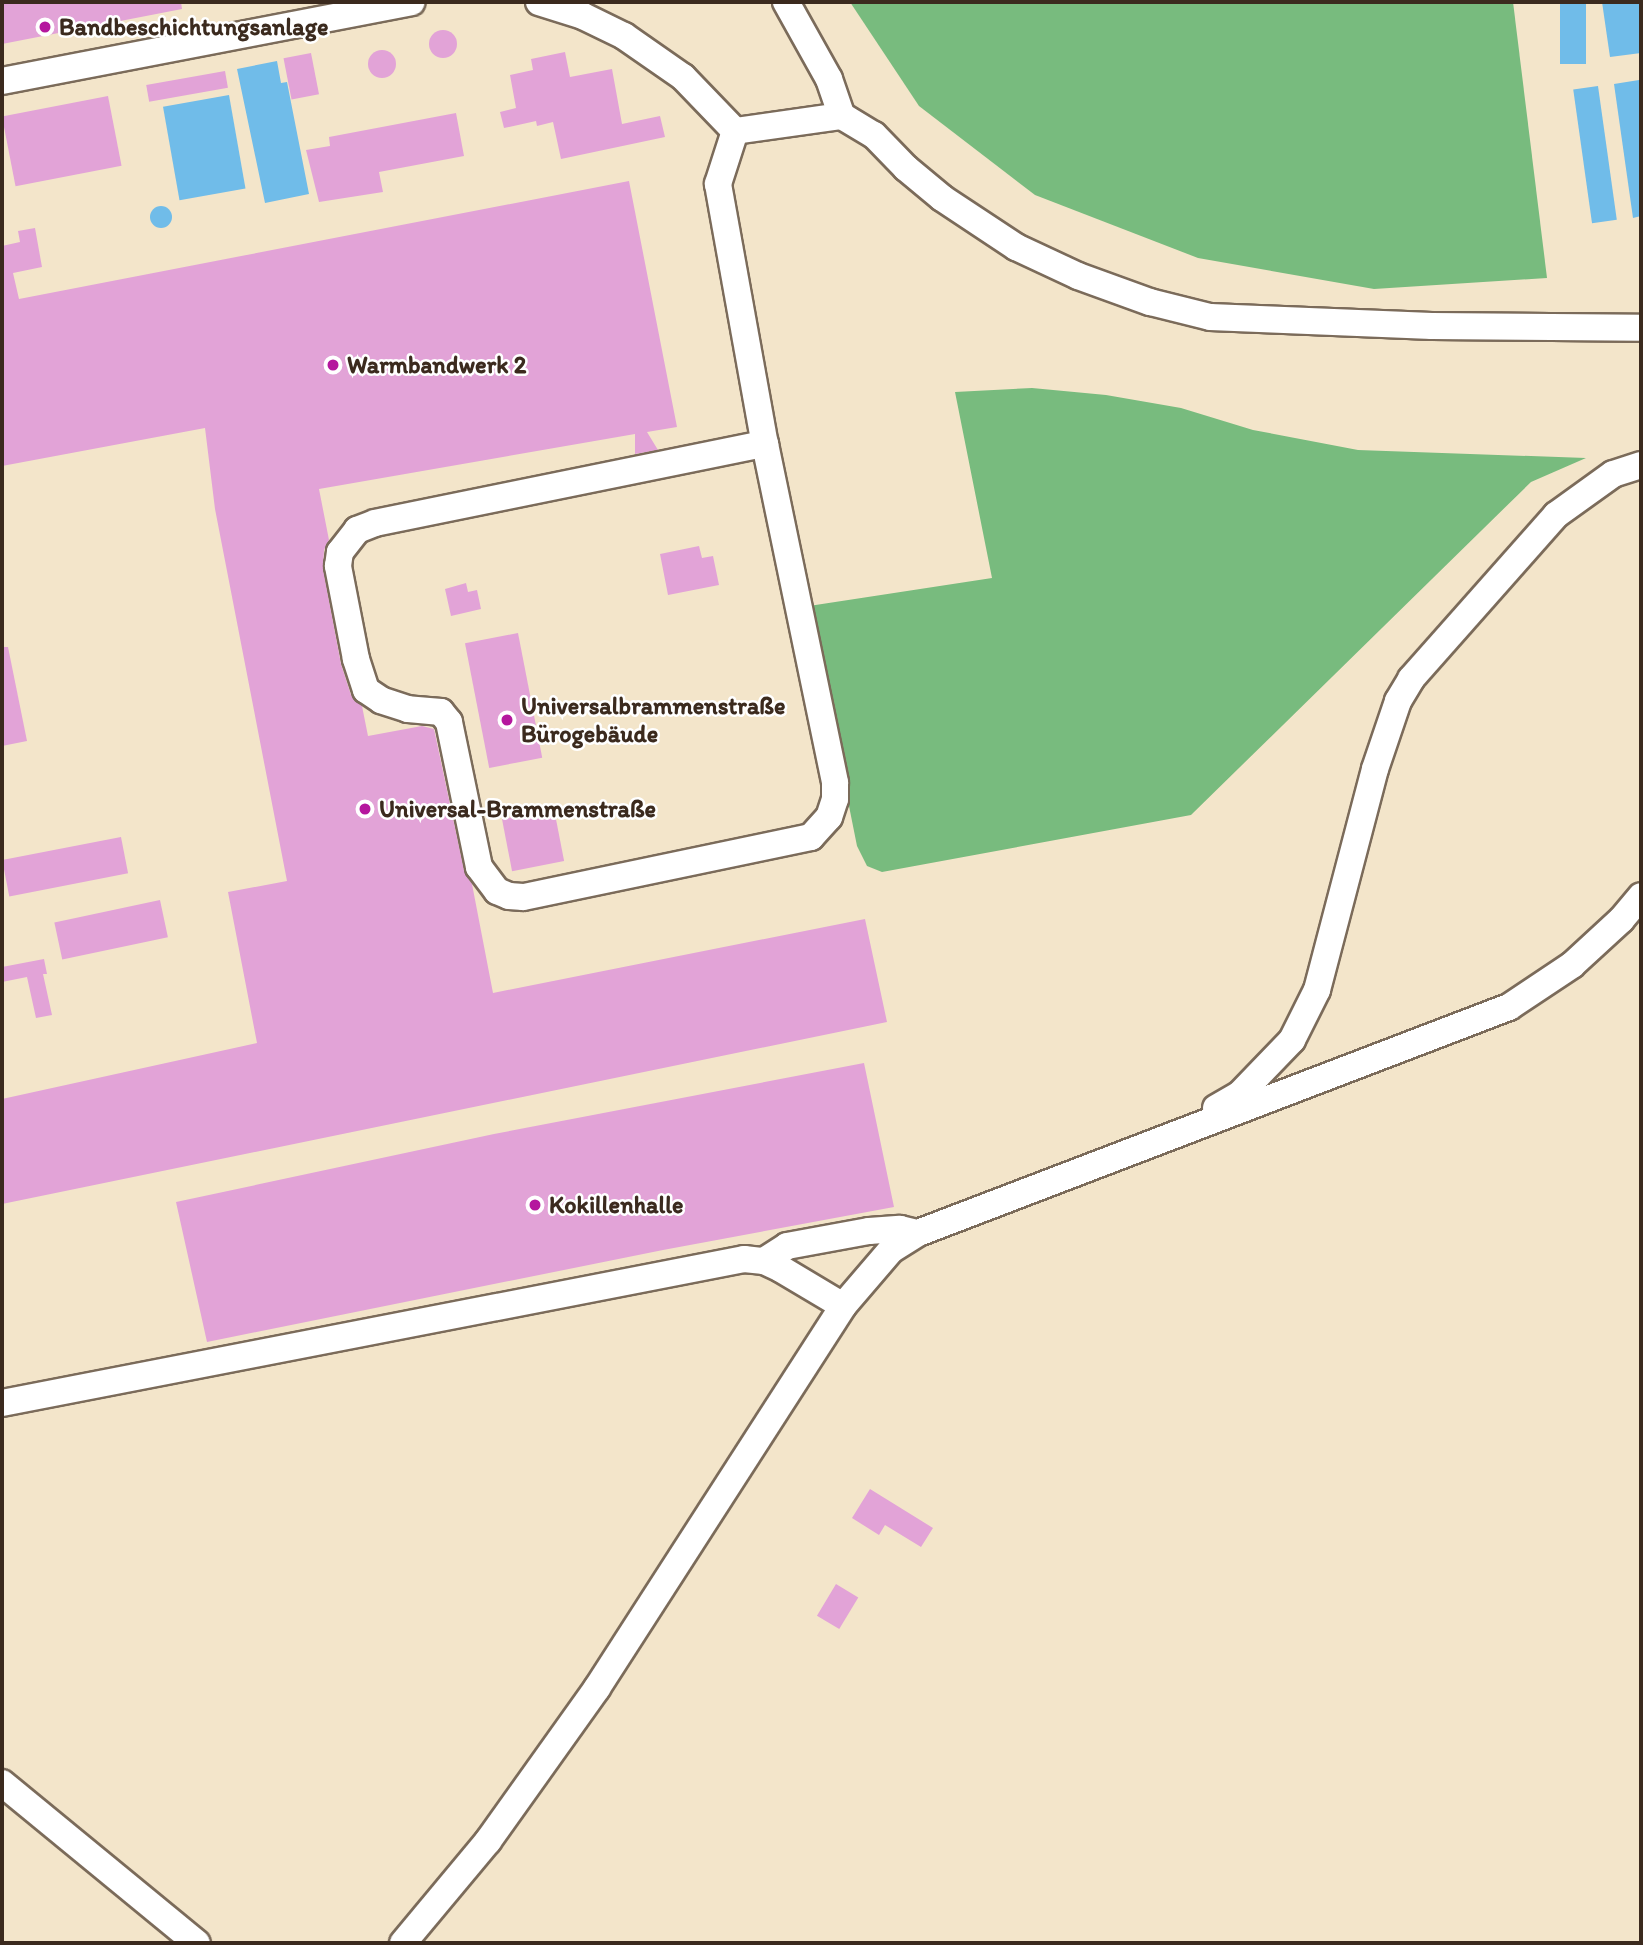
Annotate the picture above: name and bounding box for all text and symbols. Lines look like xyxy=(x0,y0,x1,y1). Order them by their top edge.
place label: Bandbeschichtungsanlage xyxy=(59,13,329,41)
marker: Bandbeschichtungsanlage xyxy=(37,19,53,35)
place label: Warmbandwerk 2 xyxy=(347,351,526,379)
marker: Warmbandwerk 2 xyxy=(325,357,341,373)
place label: Universalbrammenstraße Bürogebäude xyxy=(521,692,786,748)
marker: Universalbrammenstraße Bürogebäude xyxy=(499,712,515,728)
place label: Universal-Brammenstraße xyxy=(379,795,656,823)
marker: Universal-Brammenstraße xyxy=(357,801,373,817)
place label: Kokillenhalle xyxy=(549,1191,683,1219)
marker: Kokillenhalle xyxy=(527,1197,543,1213)

